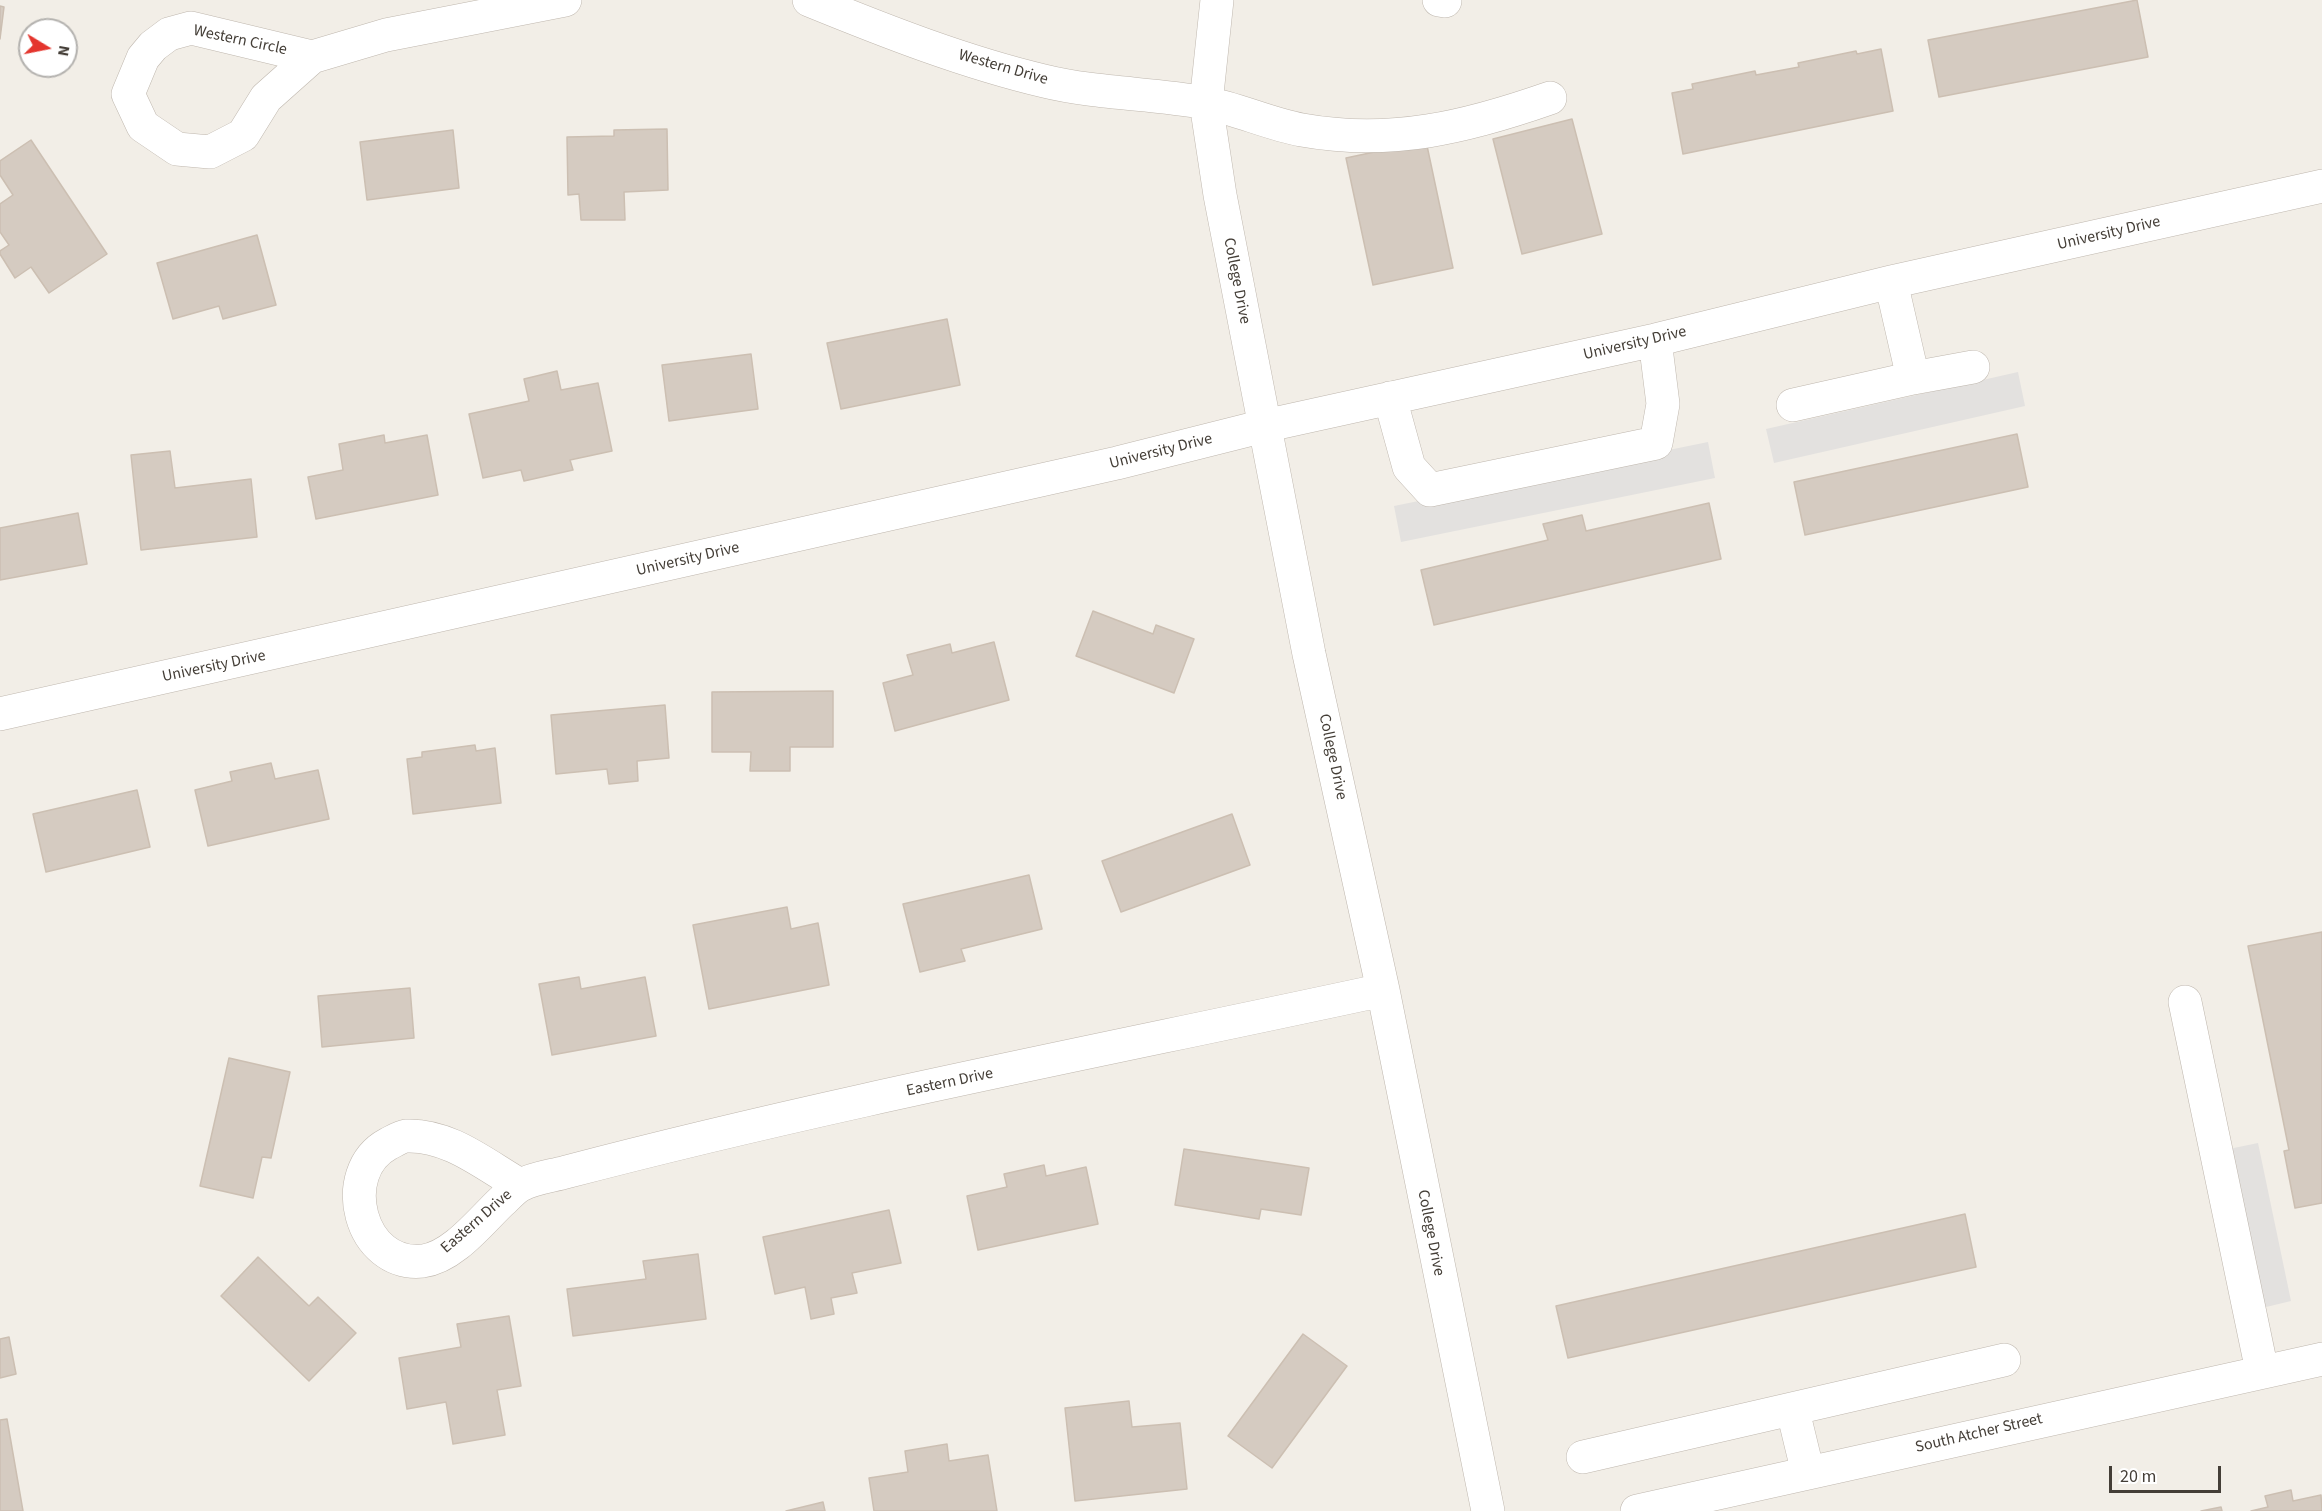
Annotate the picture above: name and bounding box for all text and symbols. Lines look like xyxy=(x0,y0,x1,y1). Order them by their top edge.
north arrow xyxy=(18,18,78,78)
street label: Western Circle xyxy=(191,22,289,60)
text: N xyxy=(52,44,76,58)
street label: Western Drive xyxy=(956,46,1050,90)
street label: University Drive xyxy=(2056,213,2162,255)
street label: College Drive xyxy=(1218,236,1254,326)
street label: University Drive xyxy=(1582,323,1688,365)
street label: University Drive xyxy=(1108,430,1214,474)
street label: University Drive xyxy=(635,539,741,581)
street label: University Drive xyxy=(161,647,267,687)
street label: College Drive xyxy=(1314,712,1350,802)
street label: Eastern Drive xyxy=(905,1064,995,1102)
street label: Eastern Drive xyxy=(437,1186,517,1258)
street label: College Drive xyxy=(1412,1188,1448,1278)
street label: South Atcher Street xyxy=(1914,1410,2044,1458)
scale bar xyxy=(2112,1454,2224,1492)
text: 20 m xyxy=(2120,1464,2156,1489)

